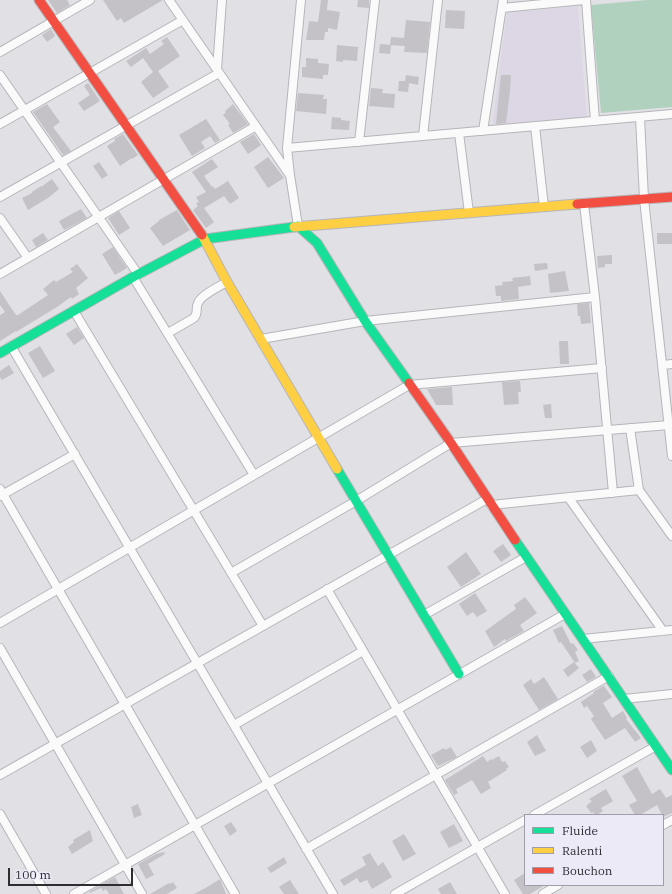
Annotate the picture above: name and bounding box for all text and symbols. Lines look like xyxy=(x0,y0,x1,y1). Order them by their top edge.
legend xyxy=(524,814,664,886)
text: Fluide xyxy=(562,823,598,838)
text: Ralenti xyxy=(562,843,602,858)
scale bar xyxy=(10,860,135,886)
text: Bouchon xyxy=(562,863,612,878)
text: 100 m xyxy=(15,867,51,882)

